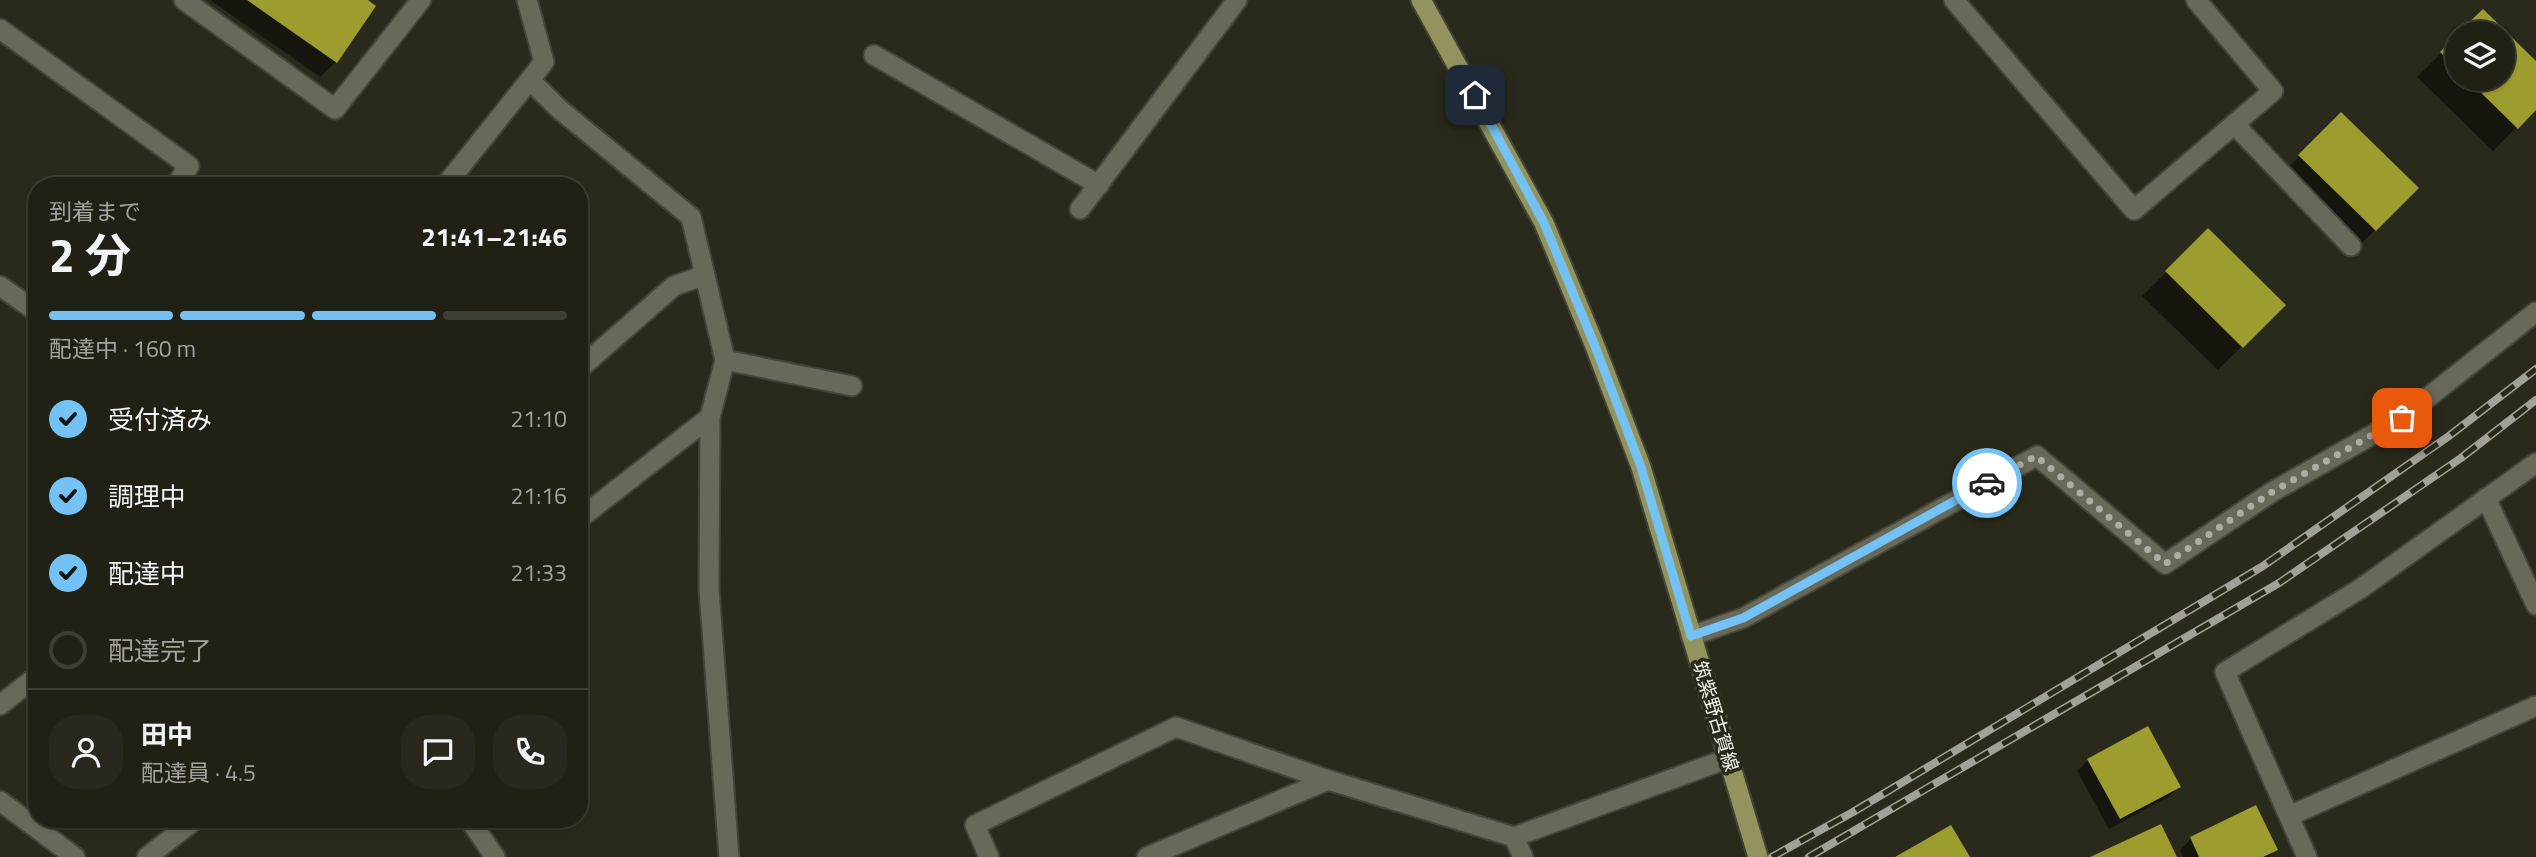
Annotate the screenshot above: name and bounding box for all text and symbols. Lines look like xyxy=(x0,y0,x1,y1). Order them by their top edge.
map controls xyxy=(2445,21,2515,91)
button: layers xyxy=(2445,21,2515,91)
pin xyxy=(1445,65,1505,125)
icon: home xyxy=(1456,76,1494,114)
text: 到着まで xyxy=(49,194,141,229)
text: 21:41–21:46 xyxy=(421,217,567,256)
text: 2 分 xyxy=(49,220,131,290)
text: 配達中 · 160 m xyxy=(49,331,196,366)
pin xyxy=(2372,388,2432,448)
icon: bag xyxy=(2383,399,2421,437)
icon: check xyxy=(49,400,87,438)
text: 受付済み xyxy=(108,400,212,439)
text: 21:10 xyxy=(510,401,567,436)
courier xyxy=(1952,448,2022,518)
icon: car xyxy=(1968,464,2006,502)
icon: check xyxy=(49,477,87,515)
text: 調理中 xyxy=(108,477,186,516)
text: 21:16 xyxy=(510,478,567,513)
icon: check xyxy=(49,554,87,592)
text: 配達中 xyxy=(108,554,186,593)
text: 21:33 xyxy=(510,555,567,590)
text: 配達完了 xyxy=(108,631,212,670)
street label: 筑紫野古賀線 xyxy=(1686,657,1747,775)
button: person xyxy=(49,715,123,789)
text: 田中 xyxy=(141,715,193,754)
button: chat xyxy=(401,715,475,789)
button: phone xyxy=(493,715,567,789)
text: 配達員 · 4.5 xyxy=(141,755,256,790)

